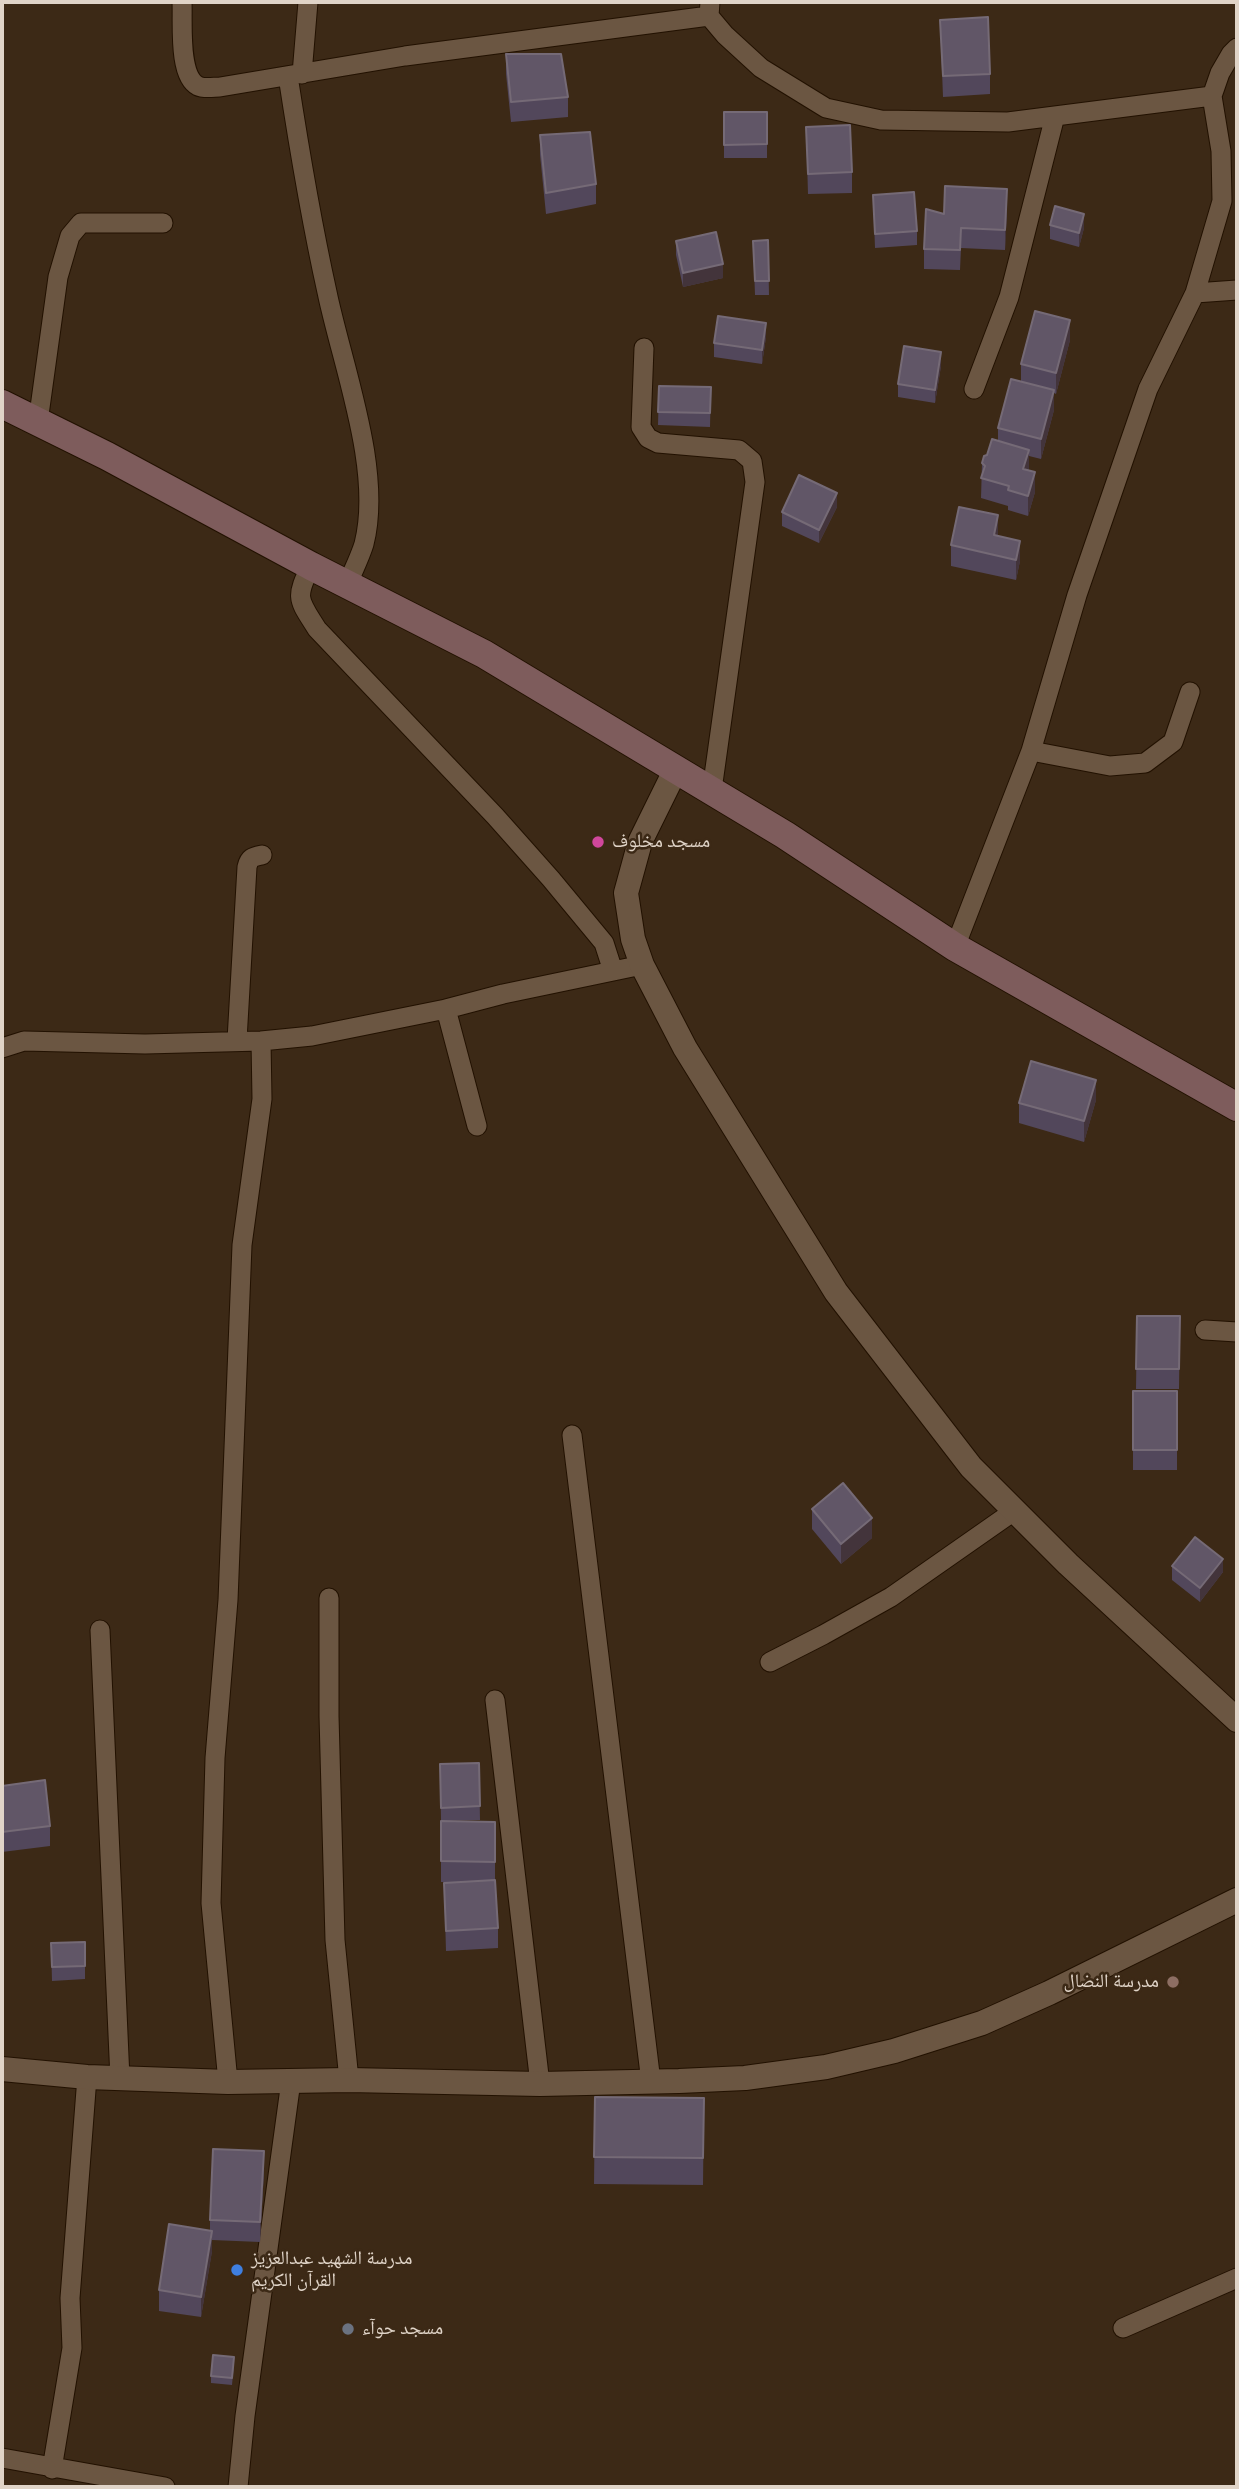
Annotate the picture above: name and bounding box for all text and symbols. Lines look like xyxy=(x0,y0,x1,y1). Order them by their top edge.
place label: مسجد مخلوف xyxy=(612,831,710,853)
marker: مسجد مخلوف xyxy=(590,834,606,850)
place label: مدرسة النضال xyxy=(1064,1971,1159,1993)
marker: مدرسة النضال xyxy=(1165,1974,1181,1990)
place label: مدرسة الشهيد عبدالعزيز القرآن الكريم xyxy=(251,2248,412,2292)
marker: مدرسة الشهيد عبدالعزيز القرآن الكريم xyxy=(229,2262,245,2278)
place label: مسجد حوآء xyxy=(362,2318,443,2340)
marker: مسجد حوآء xyxy=(340,2321,356,2337)

